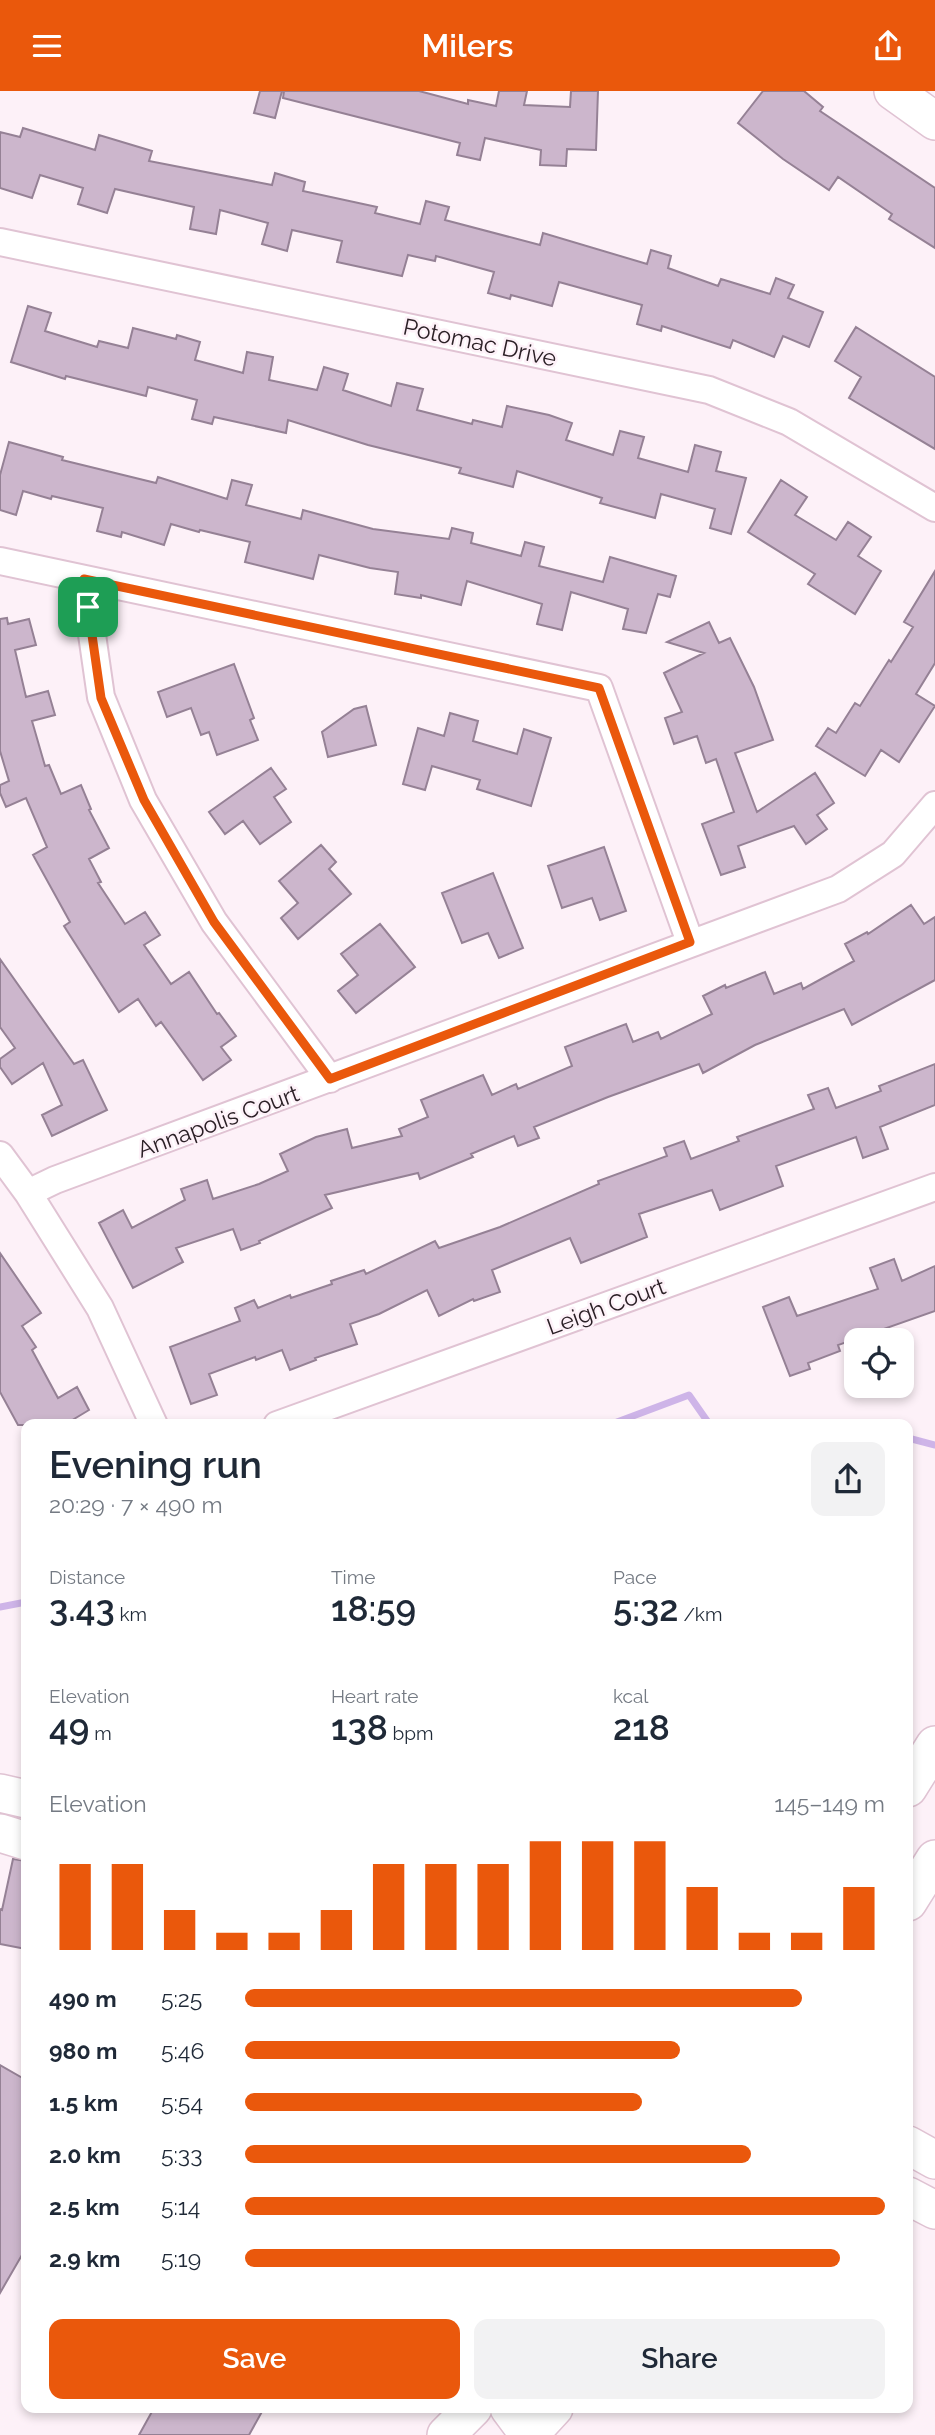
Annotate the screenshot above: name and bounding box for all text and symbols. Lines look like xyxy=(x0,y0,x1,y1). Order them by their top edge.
icon: menu xyxy=(28,27,66,65)
text: Milers xyxy=(422,27,513,64)
icon: share xyxy=(869,27,907,65)
street label: Potomac Drive xyxy=(401,313,559,371)
pin xyxy=(58,577,118,637)
icon: arrive xyxy=(69,588,107,626)
street label: Annapolis Court xyxy=(134,1079,303,1163)
street label: Leigh Court xyxy=(543,1272,669,1340)
map controls xyxy=(844,1328,914,1398)
button: locate xyxy=(844,1328,914,1398)
text: Evening run xyxy=(49,1442,262,1487)
button: share xyxy=(811,1442,885,1516)
text: 20:29 · 7 × 490 m xyxy=(49,1491,223,1518)
text: Distance xyxy=(49,1566,125,1588)
text: Time xyxy=(331,1566,375,1588)
text: Pace xyxy=(613,1566,657,1588)
text: 3.43 xyxy=(49,1588,115,1629)
text: 18:59 xyxy=(331,1588,416,1629)
text: 5:32 xyxy=(613,1588,679,1629)
text: km xyxy=(115,1603,147,1625)
text: /km xyxy=(679,1603,722,1625)
text: Elevation xyxy=(49,1685,130,1707)
text: Heart rate xyxy=(331,1685,419,1707)
text: kcal xyxy=(613,1685,649,1707)
text: 49 xyxy=(49,1707,89,1748)
text: 138 xyxy=(331,1707,388,1748)
text: 218 xyxy=(613,1707,670,1748)
text: m xyxy=(89,1722,112,1744)
text: bpm xyxy=(388,1722,434,1744)
text: Elevation xyxy=(49,1790,147,1817)
text: 145–149 m xyxy=(774,1790,885,1817)
text: 490 m xyxy=(49,1985,117,2012)
text: 5:25 xyxy=(161,1985,202,2012)
text: 980 m xyxy=(49,2037,118,2064)
text: 5:46 xyxy=(161,2037,204,2064)
text: 1.5 km xyxy=(49,2089,118,2116)
text: 5:54 xyxy=(161,2089,203,2116)
text: 2.0 km xyxy=(49,2141,121,2168)
text: 5:33 xyxy=(161,2141,202,2168)
text: 2.5 km xyxy=(49,2193,120,2220)
text: 5:14 xyxy=(161,2193,200,2220)
text: 2.9 km xyxy=(49,2245,120,2272)
text: 5:19 xyxy=(161,2245,201,2272)
button: Save xyxy=(49,2319,460,2399)
button: Share xyxy=(474,2319,885,2399)

